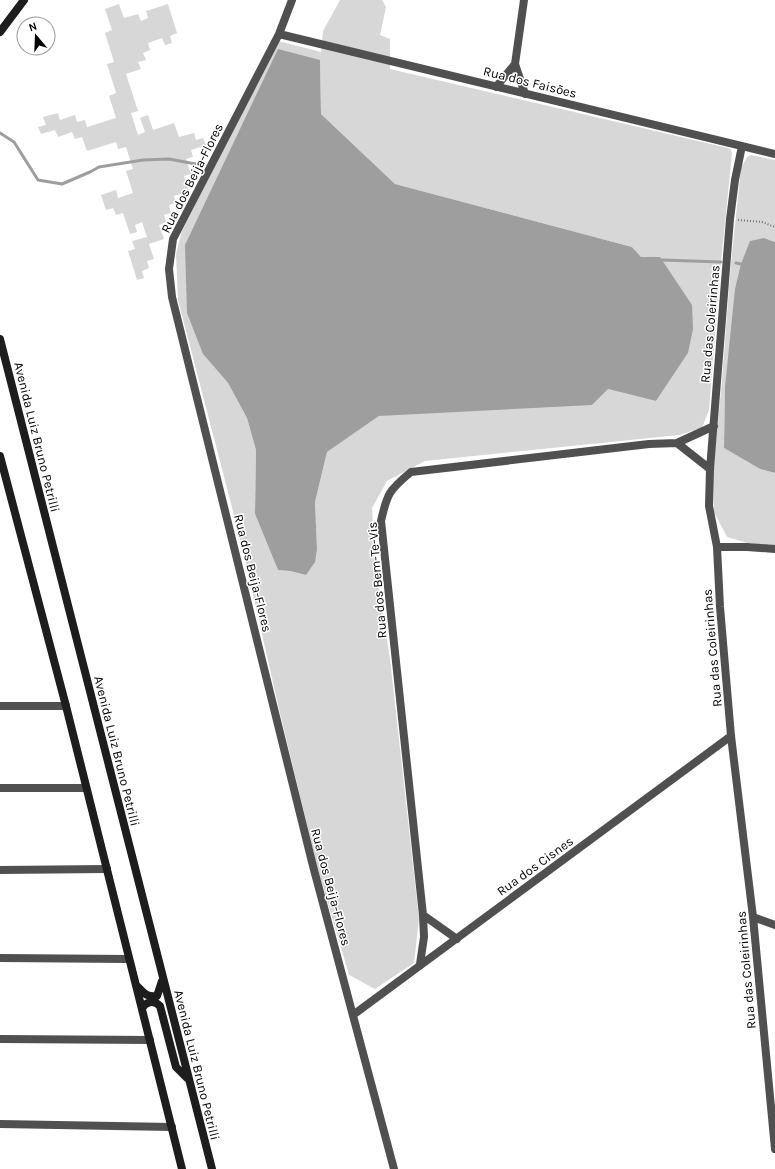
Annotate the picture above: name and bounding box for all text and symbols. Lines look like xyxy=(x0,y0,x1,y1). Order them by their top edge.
north arrow xyxy=(16,16,56,56)
text: N xyxy=(27,20,39,34)
street label: Rua dos Faisões xyxy=(482,63,578,101)
street label: Rua dos Beija-Flores xyxy=(158,121,226,235)
street label: Rua das Coleirinhas xyxy=(697,264,723,384)
street label: Avenida Luiz Bruno Petrilli xyxy=(11,360,63,514)
street label: Rua dos Beija-Flores xyxy=(231,513,275,634)
street label: Rua dos Bem-Te-Vis xyxy=(364,521,390,639)
street label: Rua das Coleirinhas xyxy=(699,588,725,708)
street label: Avenida Luiz Bruno Petrilli xyxy=(91,674,143,828)
street label: Rua dos Beija-Flores xyxy=(308,827,354,948)
street label: Rua dos Cisnes xyxy=(494,833,576,899)
street label: Rua das Coleirinhas xyxy=(733,910,759,1030)
street label: Avenida Luiz Bruno Petrilli xyxy=(171,988,223,1142)

